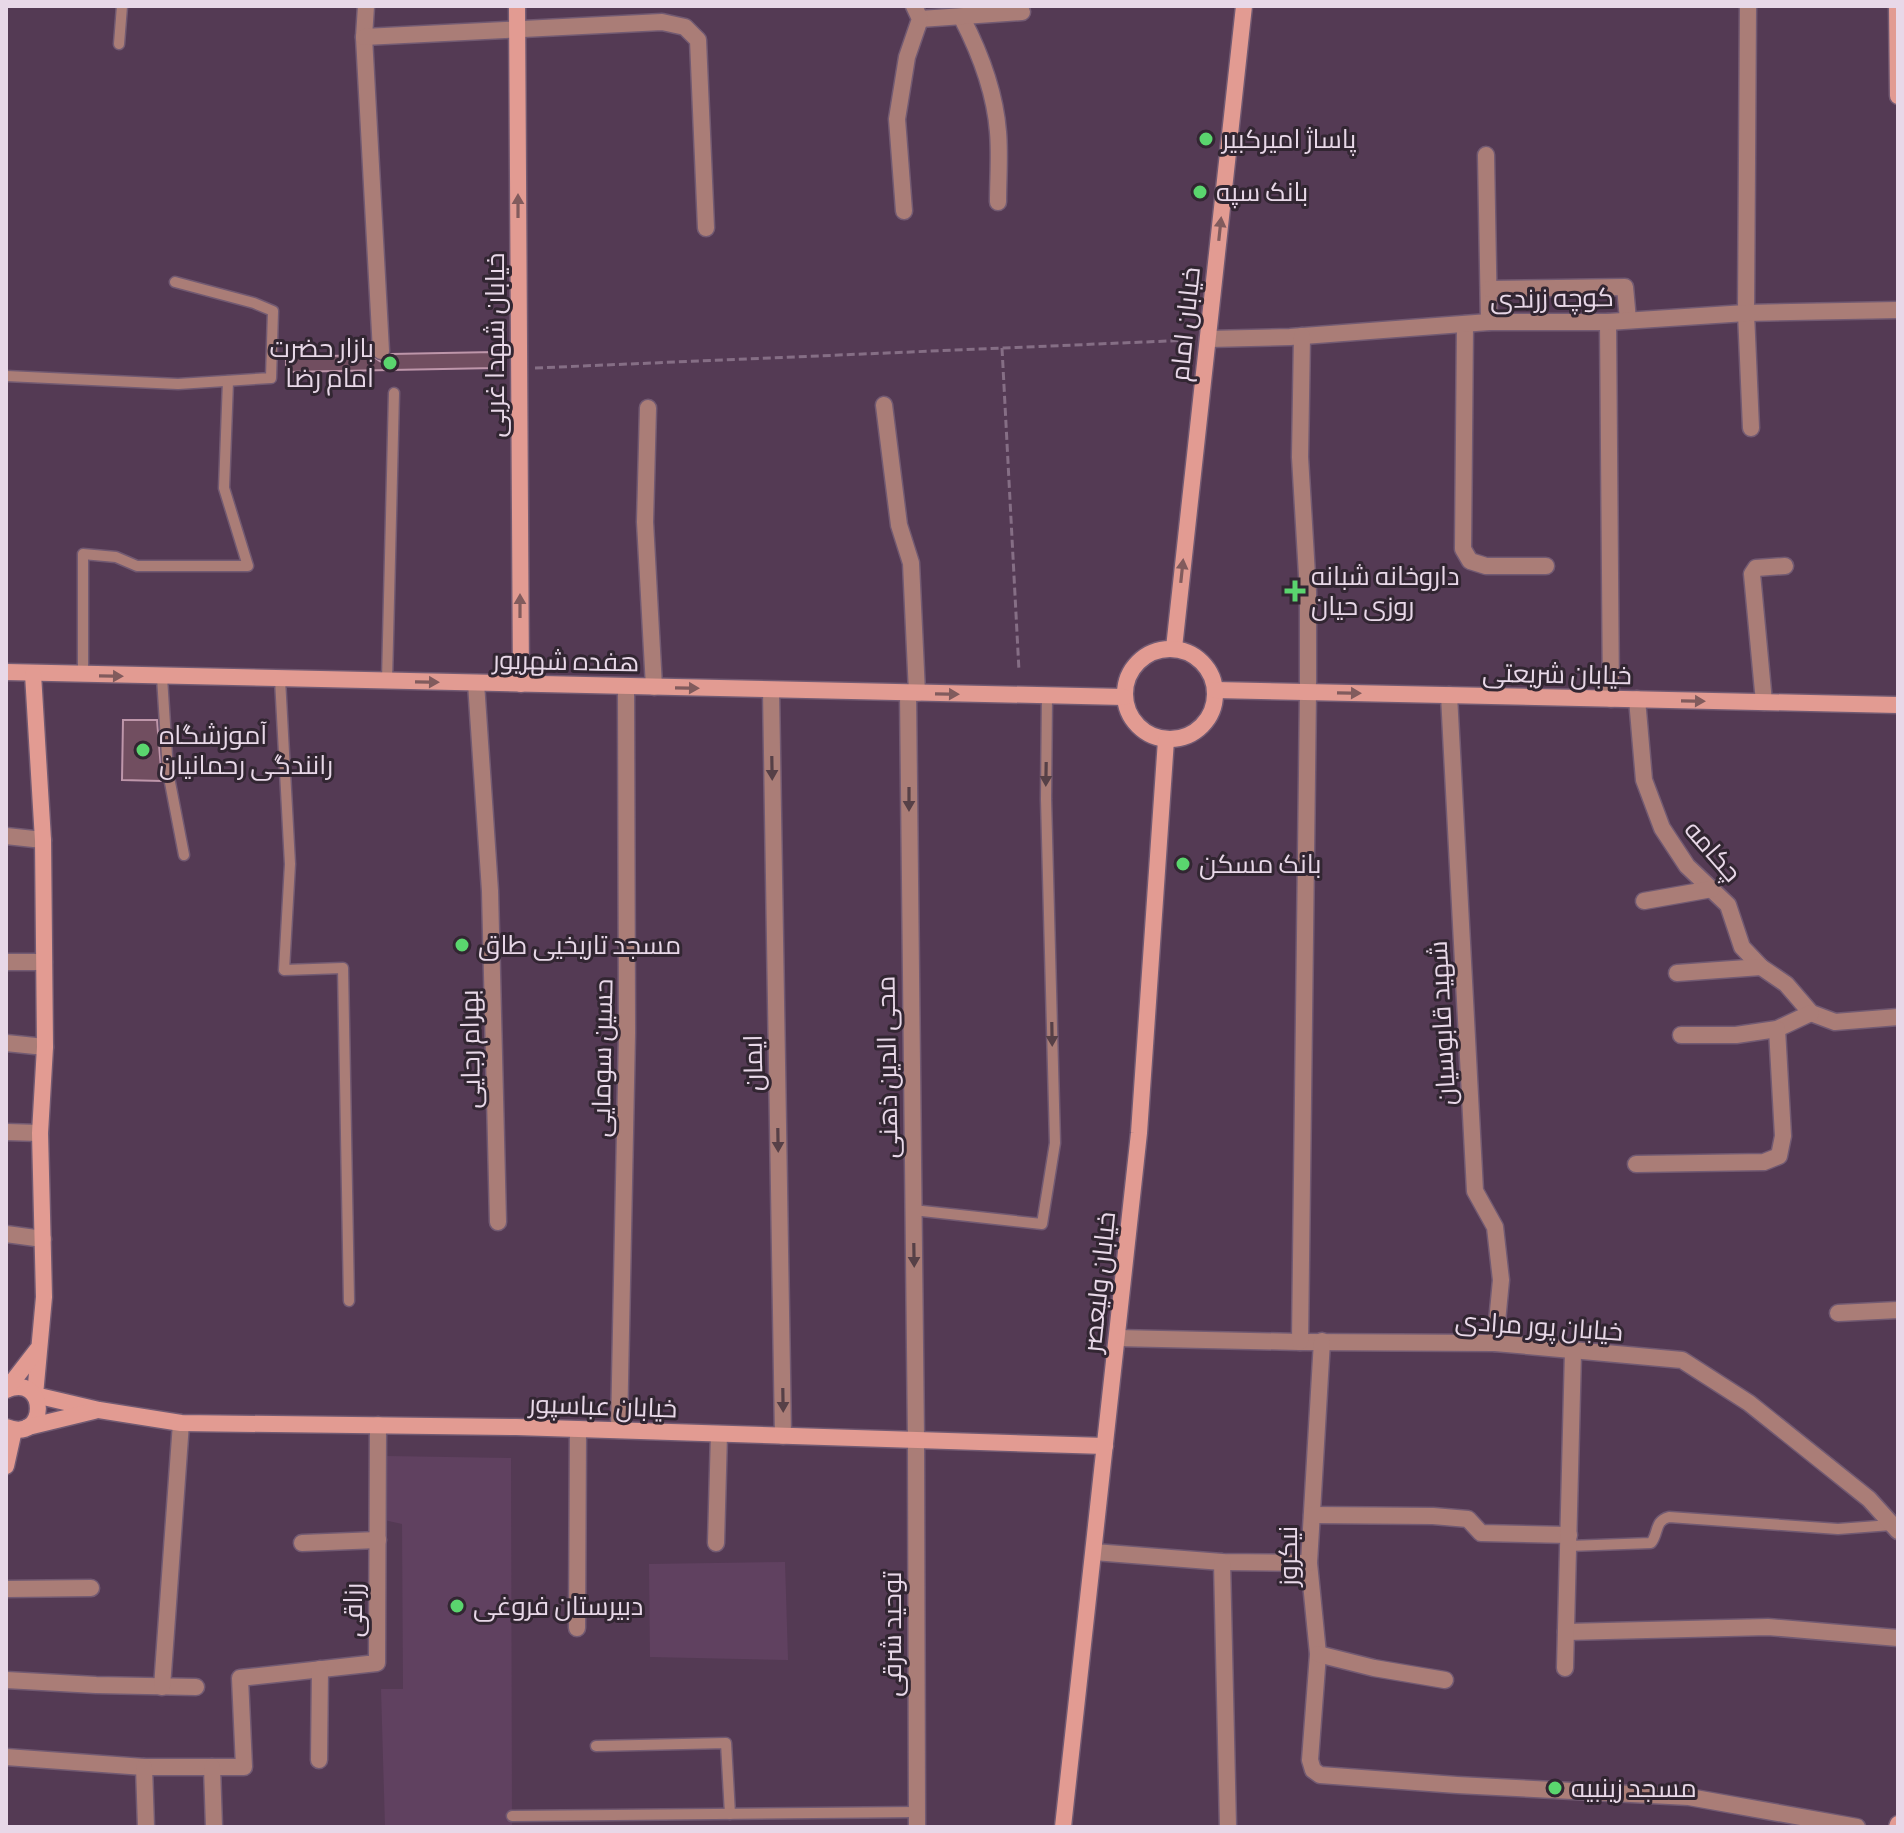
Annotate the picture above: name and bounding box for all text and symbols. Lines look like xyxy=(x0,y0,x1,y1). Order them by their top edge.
place label: پاساژ امیرکبیر xyxy=(1220,117,1356,156)
marker: پاساژ امیرکبیر xyxy=(1197,130,1215,148)
place label: بانک سپه xyxy=(1216,170,1308,209)
marker: بانک سپه xyxy=(1191,183,1209,201)
one-way arrow xyxy=(512,193,524,218)
one-way arrow xyxy=(1213,216,1226,241)
street label: خیابان شهدا غربی xyxy=(473,253,512,437)
street label: خیابان امام xyxy=(1157,265,1209,383)
street label: کوچه زرندی xyxy=(1490,275,1614,316)
place label: بازار حضرت امام رضا xyxy=(269,326,374,396)
marker: بازار حضرت امام رضا xyxy=(381,354,399,372)
place label: داروخانه شبانه روزی حیان xyxy=(1311,554,1460,623)
one-way arrow xyxy=(1176,558,1189,583)
marker: داروخانه شبانه روزی حیان xyxy=(1286,582,1304,600)
one-way arrow xyxy=(514,593,527,618)
street label: هفده شهریور xyxy=(490,638,640,679)
street label: خیابان شریعتی xyxy=(1482,651,1632,692)
one-way arrow xyxy=(99,669,124,682)
one-way arrow xyxy=(415,676,440,689)
one-way arrow xyxy=(675,682,700,694)
one-way arrow xyxy=(935,687,960,700)
one-way arrow xyxy=(1337,687,1362,699)
one-way arrow xyxy=(1681,694,1706,707)
place label: آموزشگاه رانندگی رحمانیان xyxy=(159,713,333,782)
marker: آموزشگاه رانندگی رحمانیان xyxy=(134,741,152,759)
one-way arrow xyxy=(766,756,779,781)
one-way arrow xyxy=(1040,762,1053,787)
one-way arrow xyxy=(902,787,915,812)
street label: چکامه xyxy=(1677,810,1753,889)
place label: بانک مسکن xyxy=(1199,842,1321,881)
marker: بانک مسکن xyxy=(1174,855,1192,873)
place label: مسجد تاریخیی طاق xyxy=(478,923,681,962)
marker: مسجد تاریخیی طاق xyxy=(453,936,471,954)
street label: شهید قابوسیان xyxy=(1416,940,1463,1107)
street label: محی الدین ذهنی xyxy=(863,975,906,1159)
street label: حسین سومایی xyxy=(579,978,620,1138)
street label: بهرام رجایی xyxy=(447,989,489,1109)
one-way arrow xyxy=(1046,1022,1059,1047)
street label: ایمان xyxy=(731,1034,770,1092)
one-way arrow xyxy=(772,1128,784,1153)
street label: خیابان ولیعصر xyxy=(1070,1209,1123,1356)
one-way arrow xyxy=(907,1243,920,1268)
street label: خیابان پور مرادی xyxy=(1454,1298,1624,1349)
street label: خیابان عباسپور xyxy=(526,1381,678,1426)
one-way arrow xyxy=(776,1388,789,1413)
street label: نیکروز xyxy=(1266,1526,1305,1588)
street label: توحید شرقی xyxy=(870,1571,909,1697)
street label: رزاقی xyxy=(331,1583,370,1637)
place label: دبیرستان فروغی xyxy=(473,1584,643,1623)
marker: دبیرستان فروغی xyxy=(448,1597,466,1615)
place label: مسجد زینبیه xyxy=(1571,1766,1697,1805)
marker: مسجد زینبیه xyxy=(1546,1779,1564,1797)

